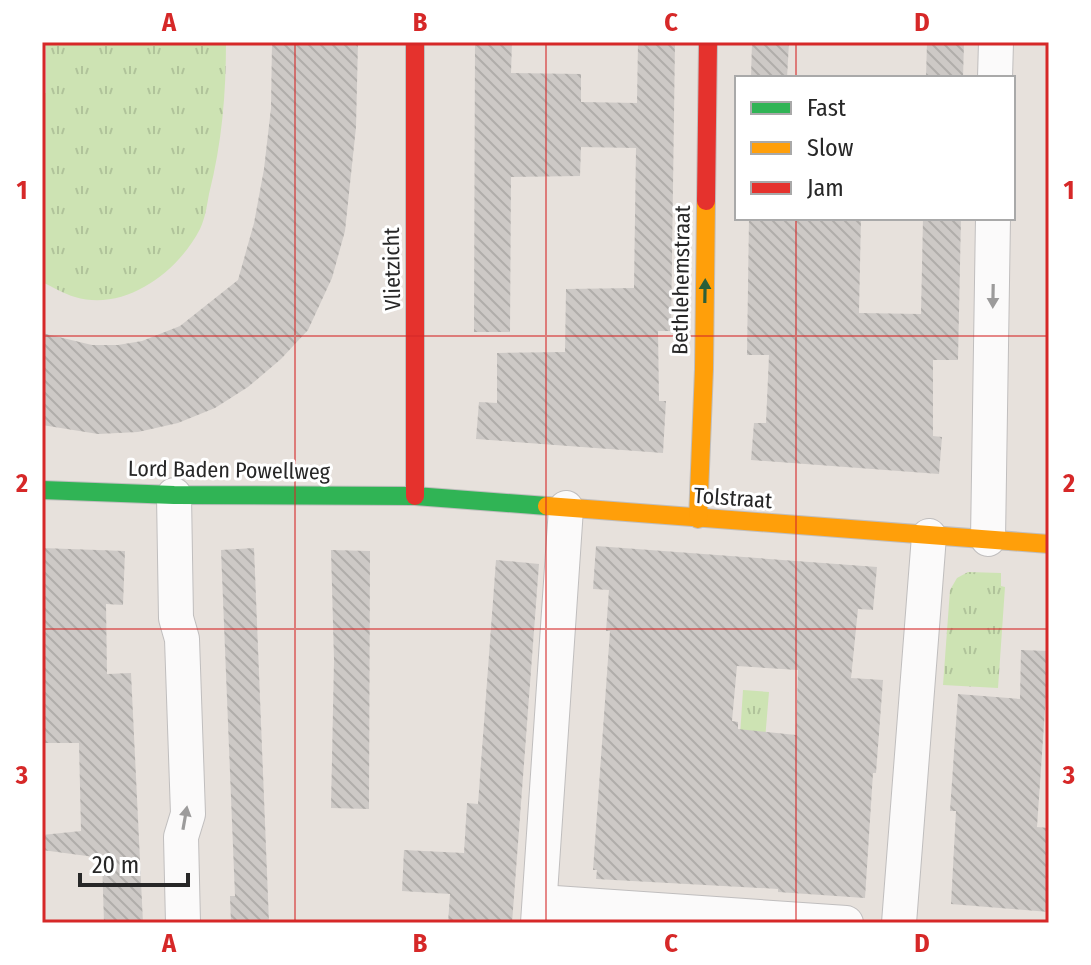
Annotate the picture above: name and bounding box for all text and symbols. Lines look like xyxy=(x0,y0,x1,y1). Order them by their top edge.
text: A xyxy=(161,7,177,38)
text: B xyxy=(413,7,428,38)
text: C xyxy=(664,7,678,38)
text: D xyxy=(914,7,930,38)
legend xyxy=(735,76,1015,220)
text: Fast xyxy=(807,94,846,122)
text: Slow xyxy=(807,134,854,162)
text: Jam xyxy=(807,174,844,202)
text: 1 xyxy=(17,175,28,206)
text: 1 xyxy=(1064,175,1075,206)
street label: Bethlehemstraat xyxy=(666,204,696,355)
street label: Vlietzicht xyxy=(378,226,406,311)
one-way arrow xyxy=(699,278,711,303)
one-way arrow xyxy=(986,284,999,309)
street label: Lord Baden Powellweg xyxy=(128,455,331,485)
text: 2 xyxy=(15,468,28,499)
text: 2 xyxy=(1062,468,1075,499)
street label: Tolstraat xyxy=(693,482,774,514)
text: 3 xyxy=(15,760,28,791)
text: 3 xyxy=(1062,760,1075,791)
one-way arrow xyxy=(180,805,192,830)
scale bar xyxy=(80,837,188,887)
text: 20 m xyxy=(92,851,139,879)
text: A xyxy=(161,928,177,959)
text: B xyxy=(413,928,428,959)
text: C xyxy=(664,928,678,959)
text: D xyxy=(914,928,930,959)

